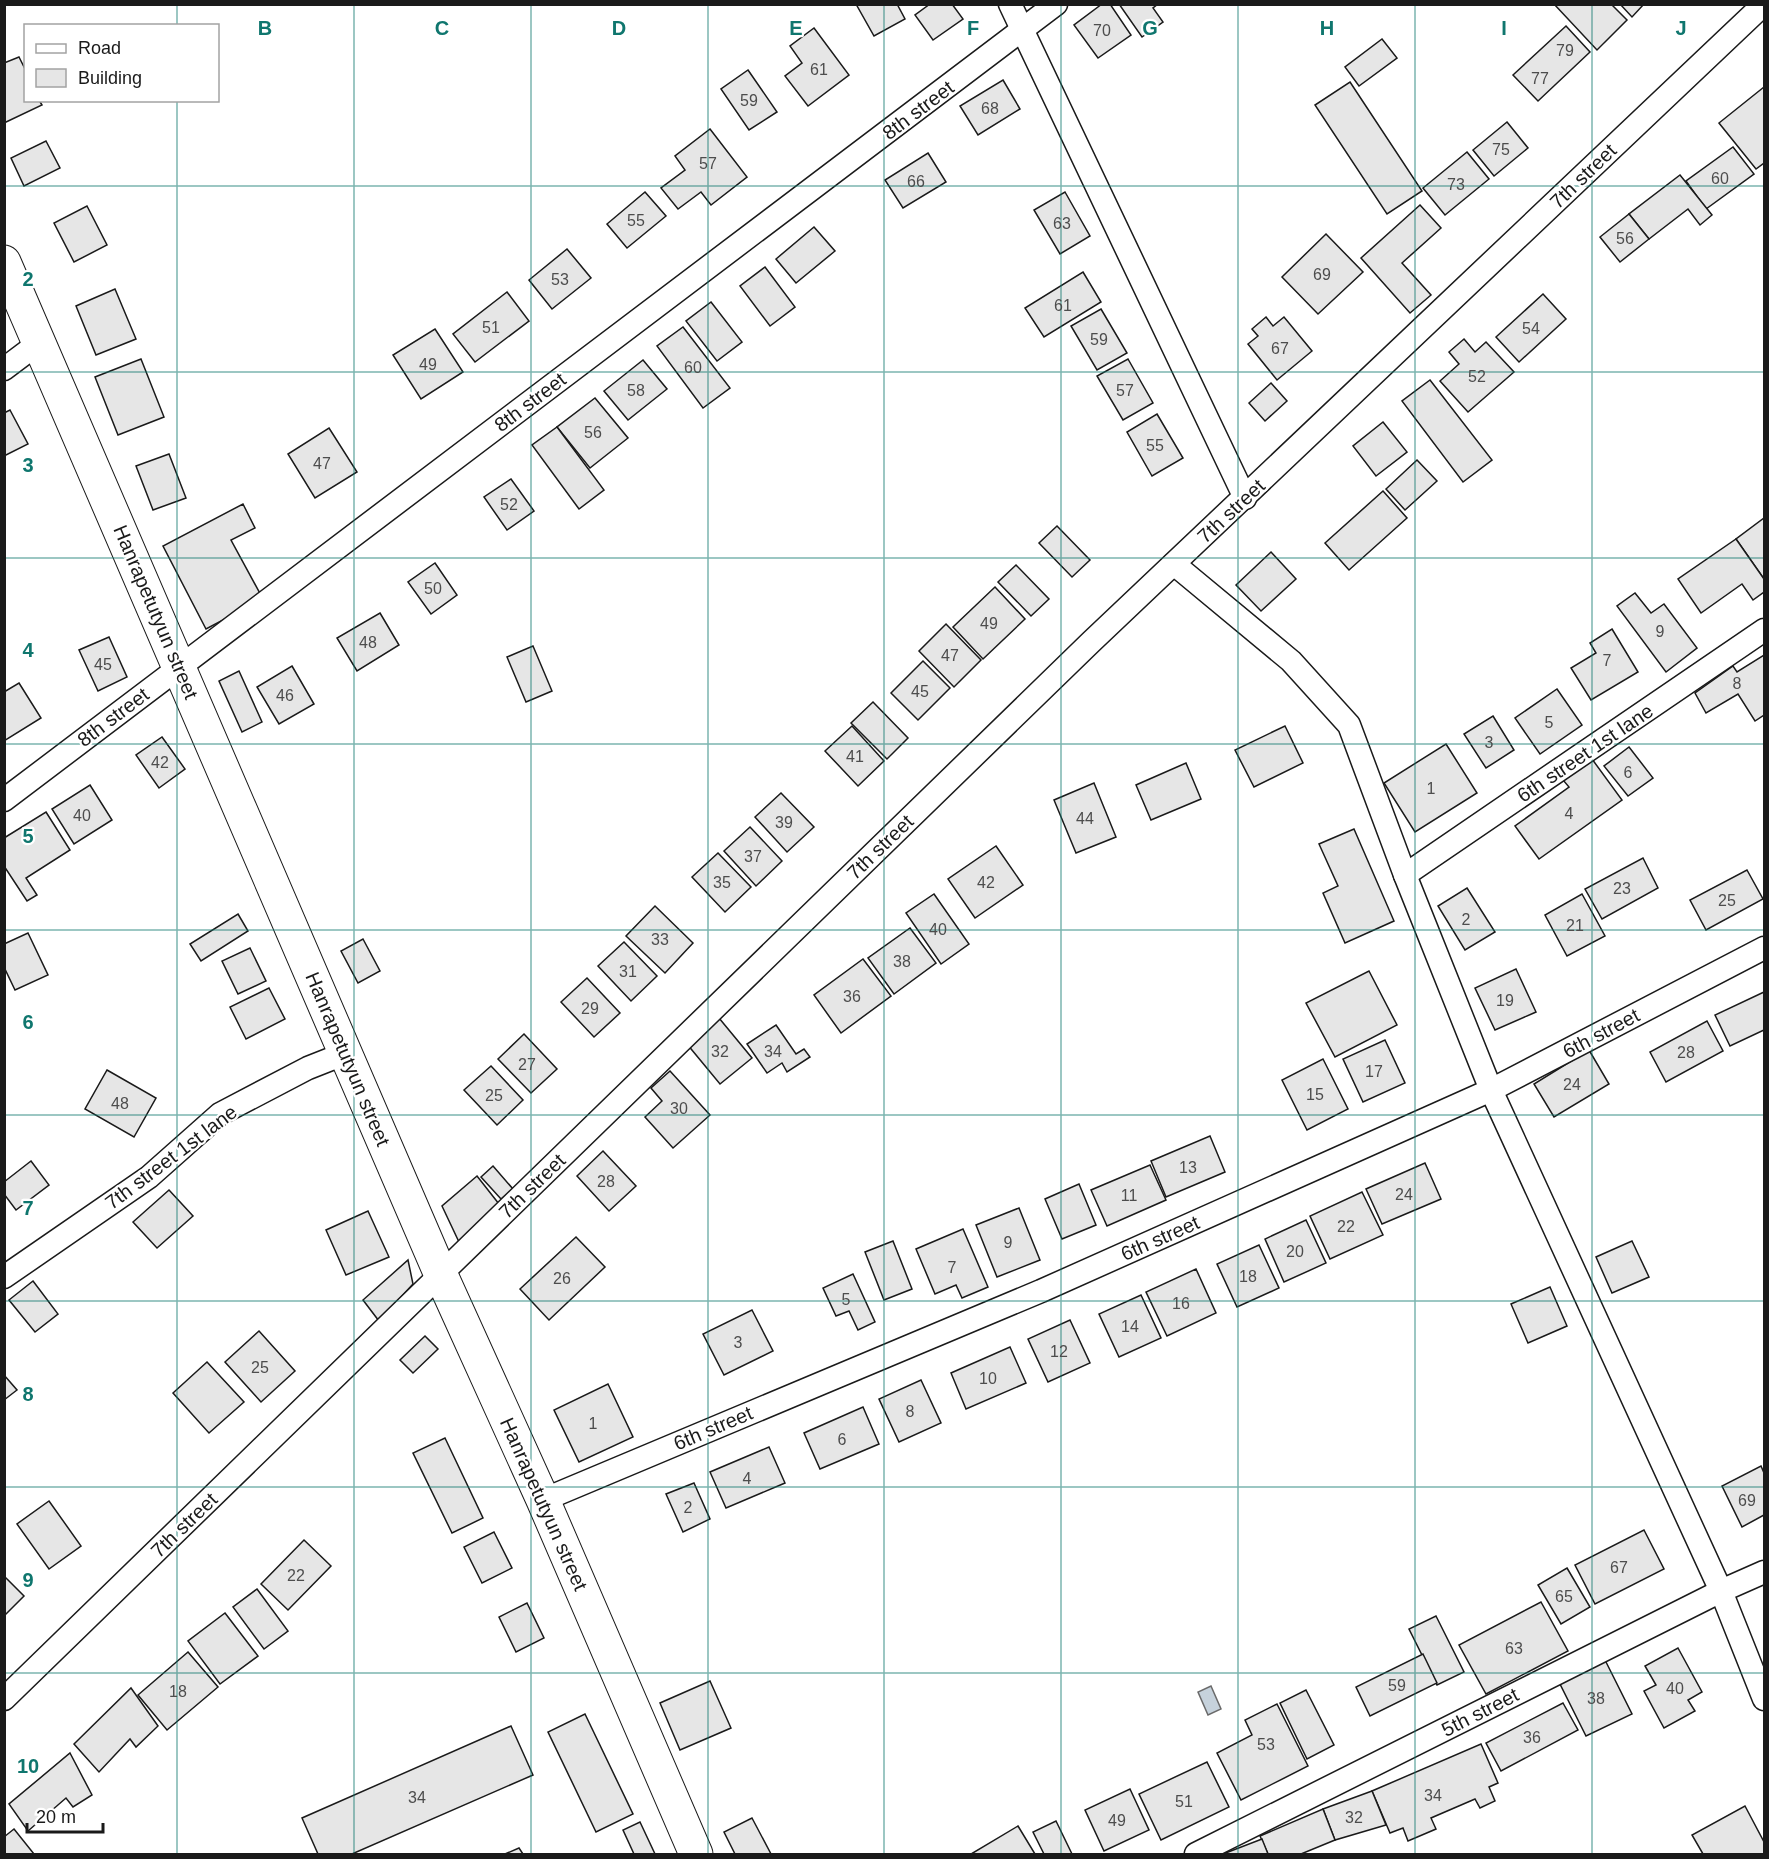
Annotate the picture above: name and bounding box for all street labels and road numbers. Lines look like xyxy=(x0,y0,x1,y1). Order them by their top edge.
street label: 8th street xyxy=(878,76,958,144)
street label: 7th street xyxy=(1545,139,1621,213)
street label: 8th street xyxy=(490,368,570,436)
street label: 7th street xyxy=(1193,474,1269,547)
street label: Hanrapetutyun street xyxy=(109,522,203,703)
street label: 8th street xyxy=(73,683,153,751)
street label: 6th street 1st lane xyxy=(1512,699,1658,807)
street label: 7th street xyxy=(842,810,918,884)
street label: Hanrapetutyun street xyxy=(301,969,395,1150)
street label: 6th street xyxy=(1559,1004,1643,1062)
street label: 7th street 1st lane xyxy=(101,1100,241,1214)
street label: 7th street xyxy=(494,1149,570,1223)
street label: 6th street xyxy=(1117,1211,1203,1265)
street label: 6th street xyxy=(670,1401,756,1454)
street label: Hanrapetutyun street xyxy=(496,1414,592,1594)
street label: 7th street xyxy=(146,1488,222,1562)
street label: 5th street xyxy=(1438,1683,1523,1741)

